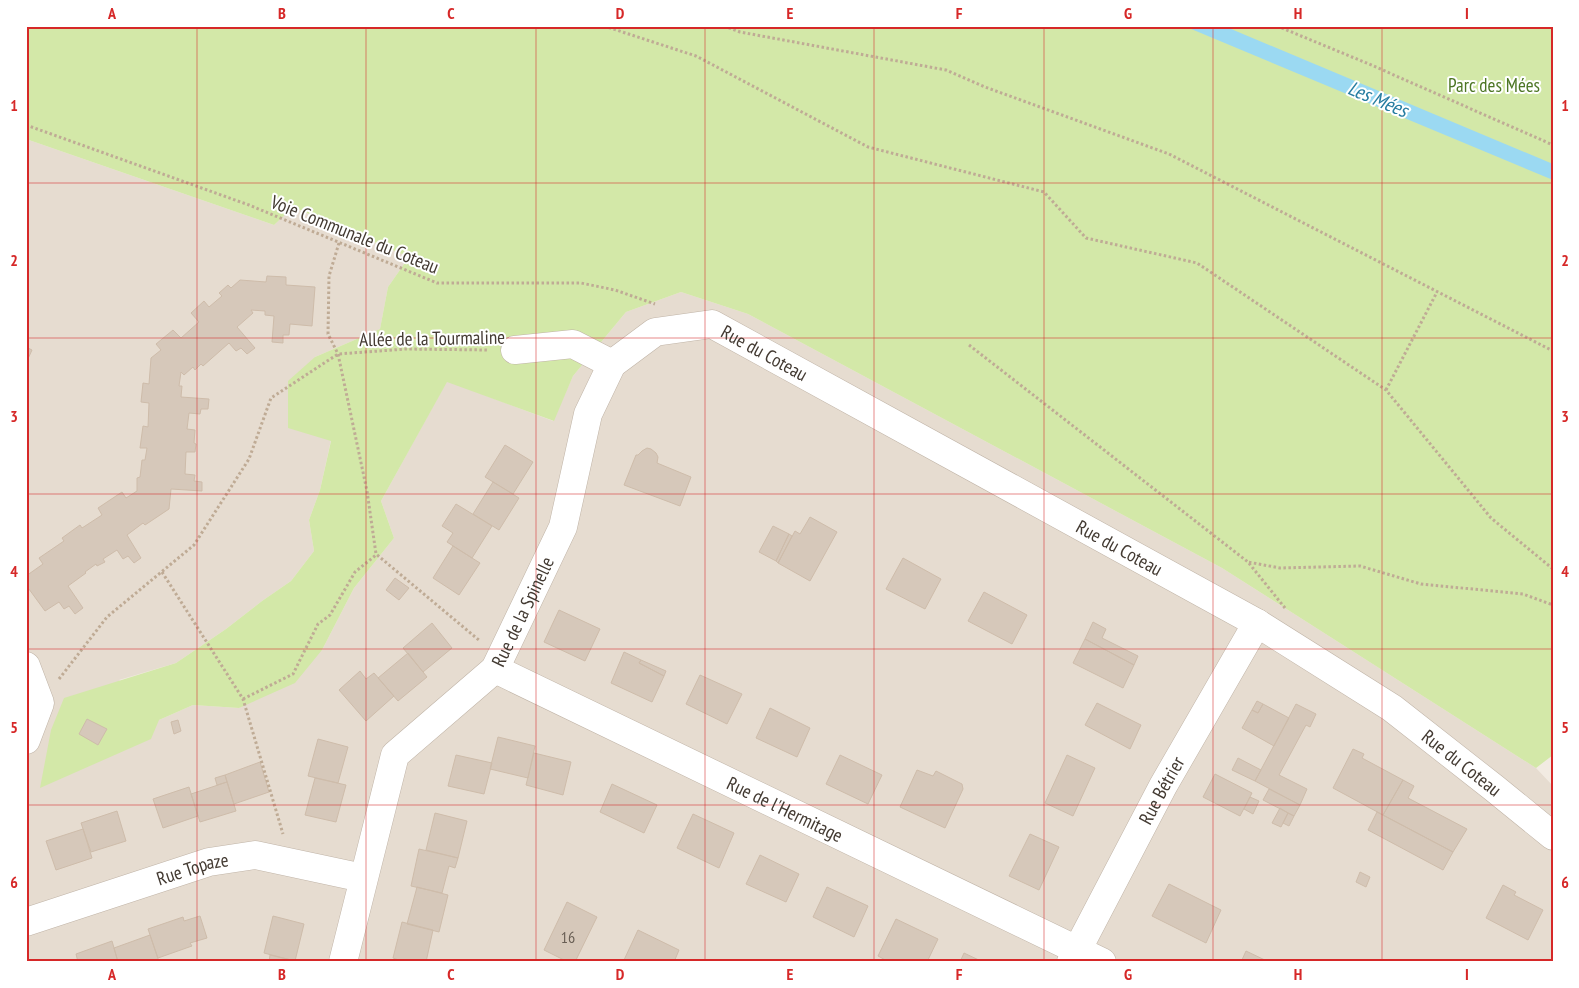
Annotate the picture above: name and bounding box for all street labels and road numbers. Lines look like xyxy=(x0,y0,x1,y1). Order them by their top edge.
street label: Voie Communale du Coteau xyxy=(266,189,443,279)
street label: Rue du Coteau xyxy=(717,319,812,386)
street label: Allée de la Tourmaline xyxy=(359,325,505,351)
street label: Rue du Coteau xyxy=(1072,514,1167,581)
street label: Rue de la Spinelle xyxy=(486,553,559,670)
street label: Rue du Coteau xyxy=(1417,724,1507,801)
street label: Rue Bétrier xyxy=(1133,751,1190,828)
street label: Rue de l'Hermitage xyxy=(723,771,847,847)
street label: Rue Topaze xyxy=(153,847,230,890)

